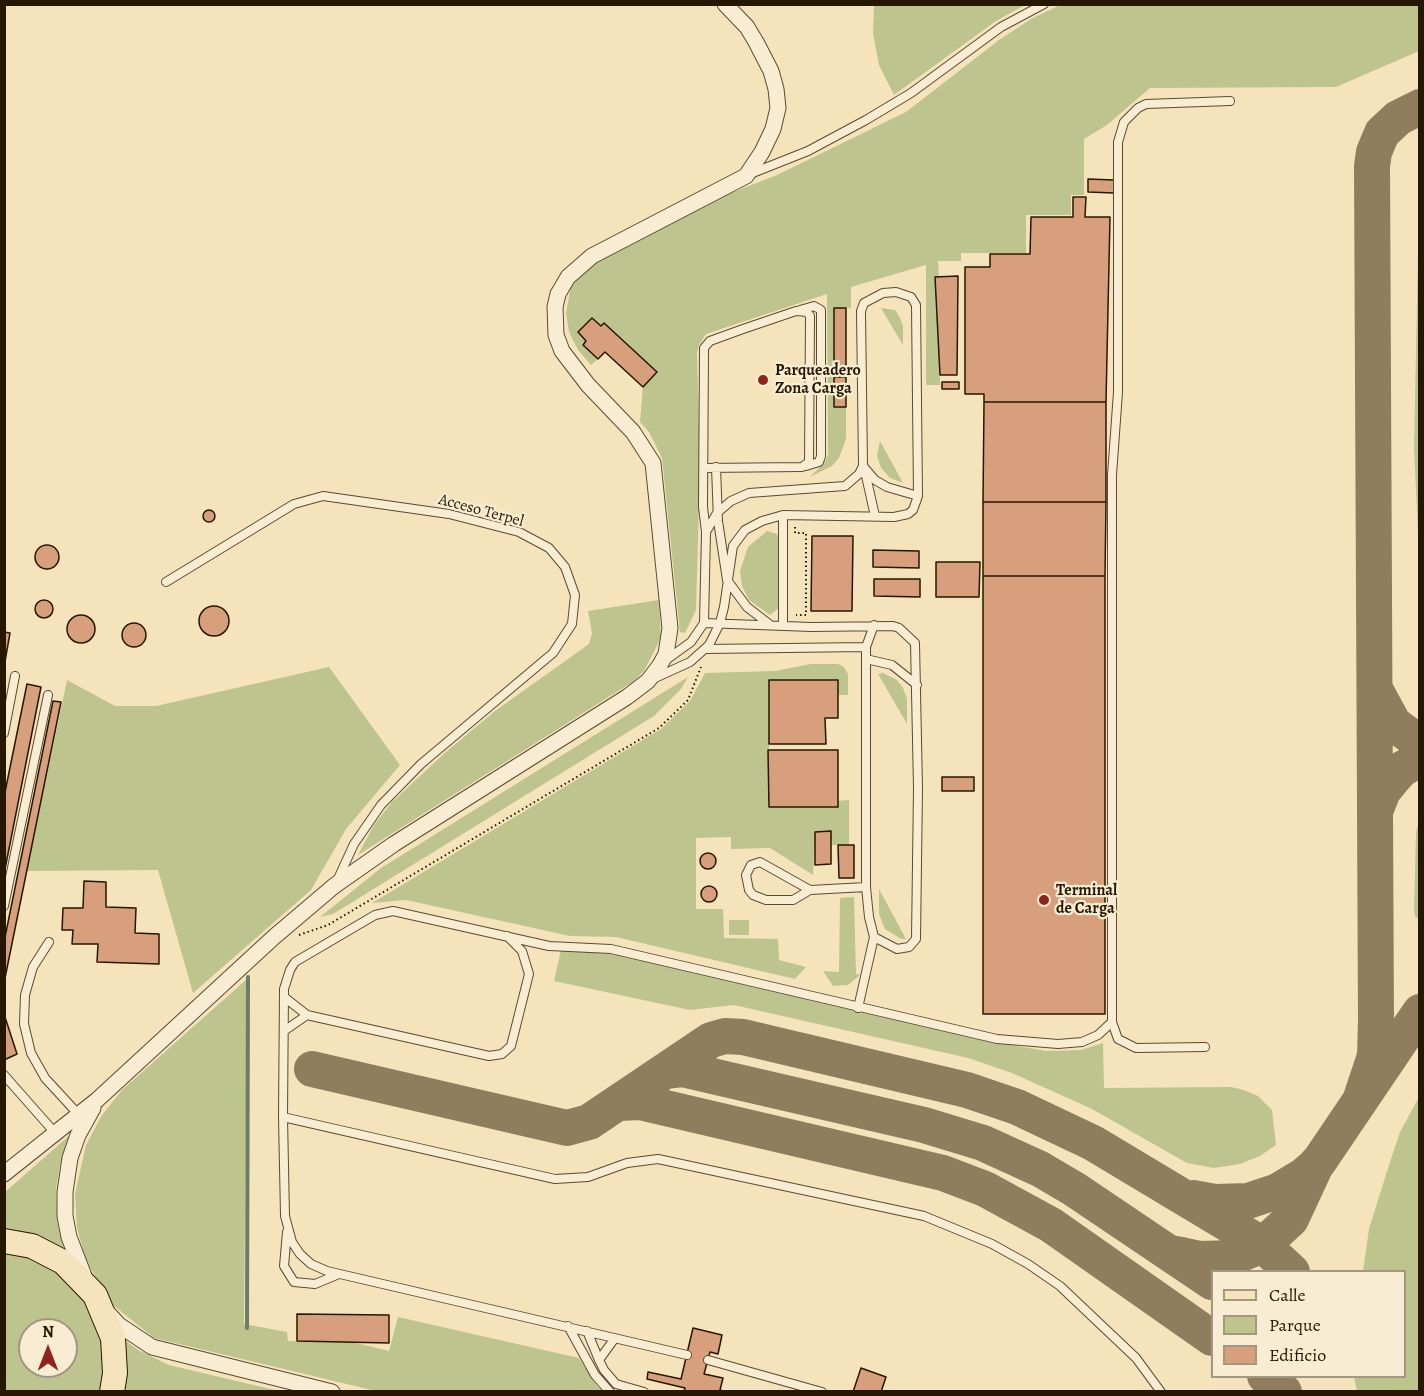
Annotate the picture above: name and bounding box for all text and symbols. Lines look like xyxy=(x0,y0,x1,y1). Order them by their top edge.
place label: Parqueadero Zona Carga xyxy=(775,361,861,399)
marker: Parqueadero Zona Carga xyxy=(756,373,770,387)
street label: Acceso Terpel xyxy=(436,490,526,532)
place label: Terminal de Carga xyxy=(1056,881,1117,919)
marker: Terminal de Carga xyxy=(1037,893,1051,907)
legend xyxy=(1211,1270,1406,1378)
text: Calle xyxy=(1269,1283,1306,1307)
text: Parque xyxy=(1269,1313,1321,1337)
north arrow xyxy=(18,1318,78,1378)
text: N xyxy=(42,1321,54,1343)
text: Edificio xyxy=(1269,1343,1326,1367)

